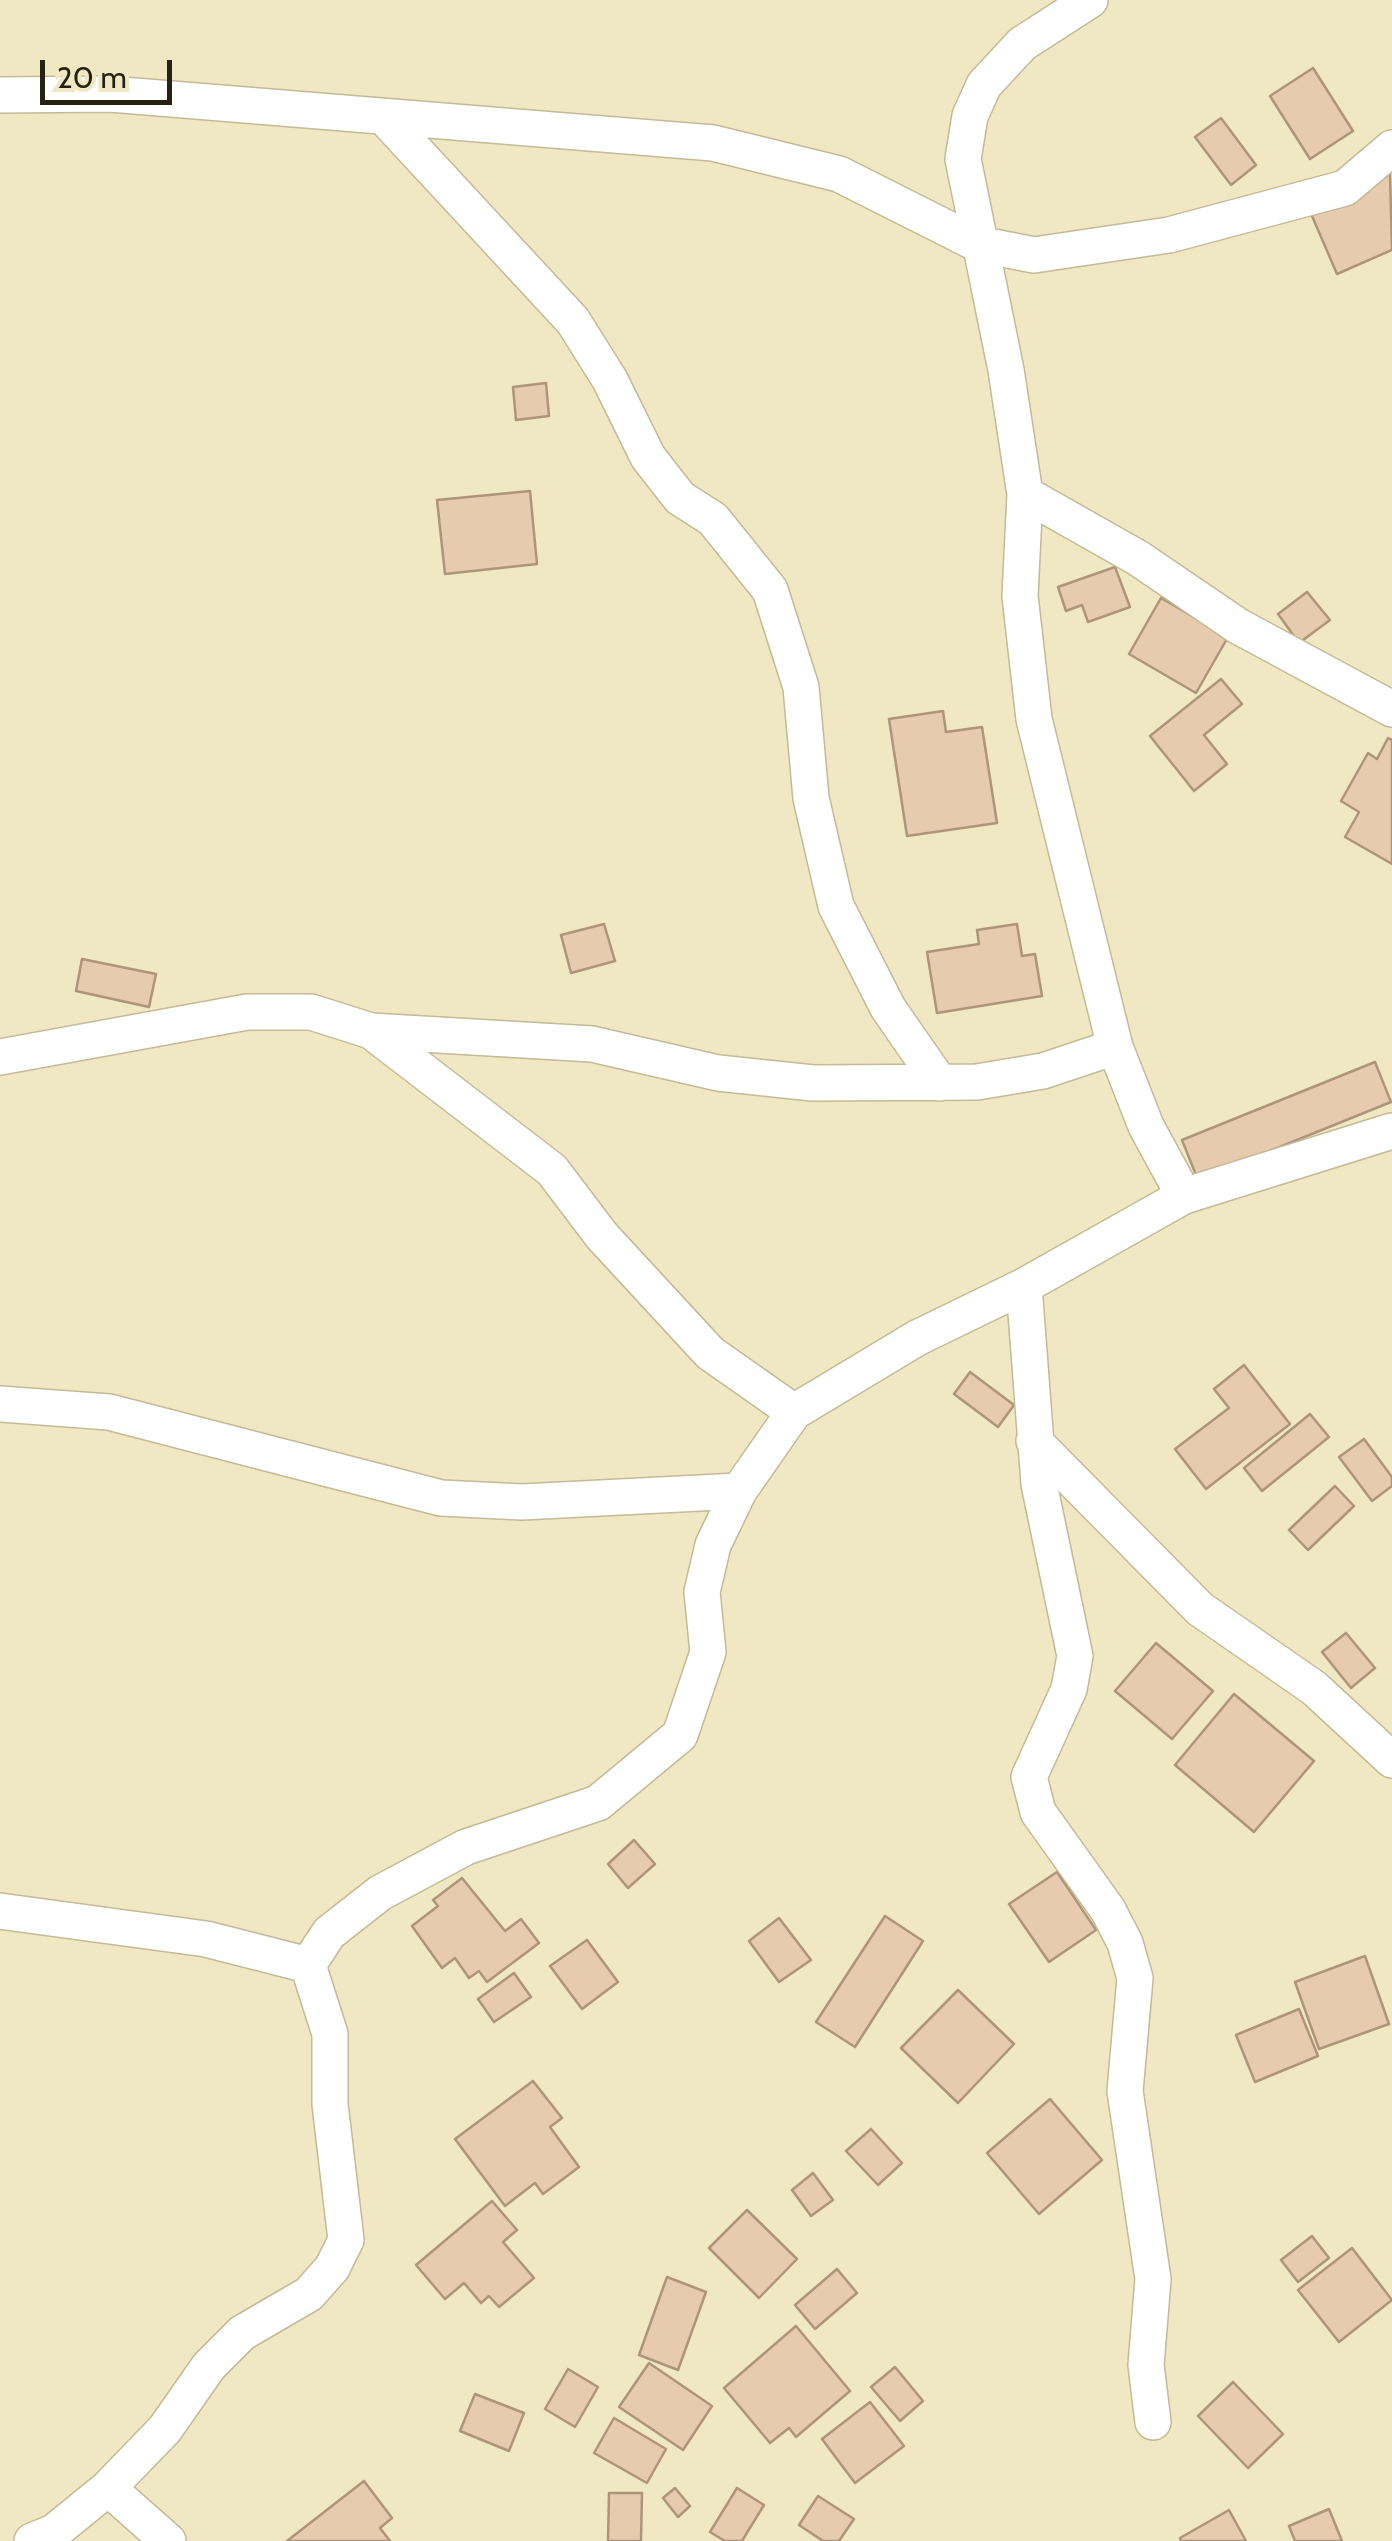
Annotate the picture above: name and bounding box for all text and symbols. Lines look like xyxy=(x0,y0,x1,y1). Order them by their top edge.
scale bar xyxy=(45,40,178,102)
text: 20 m xyxy=(57,59,127,96)

